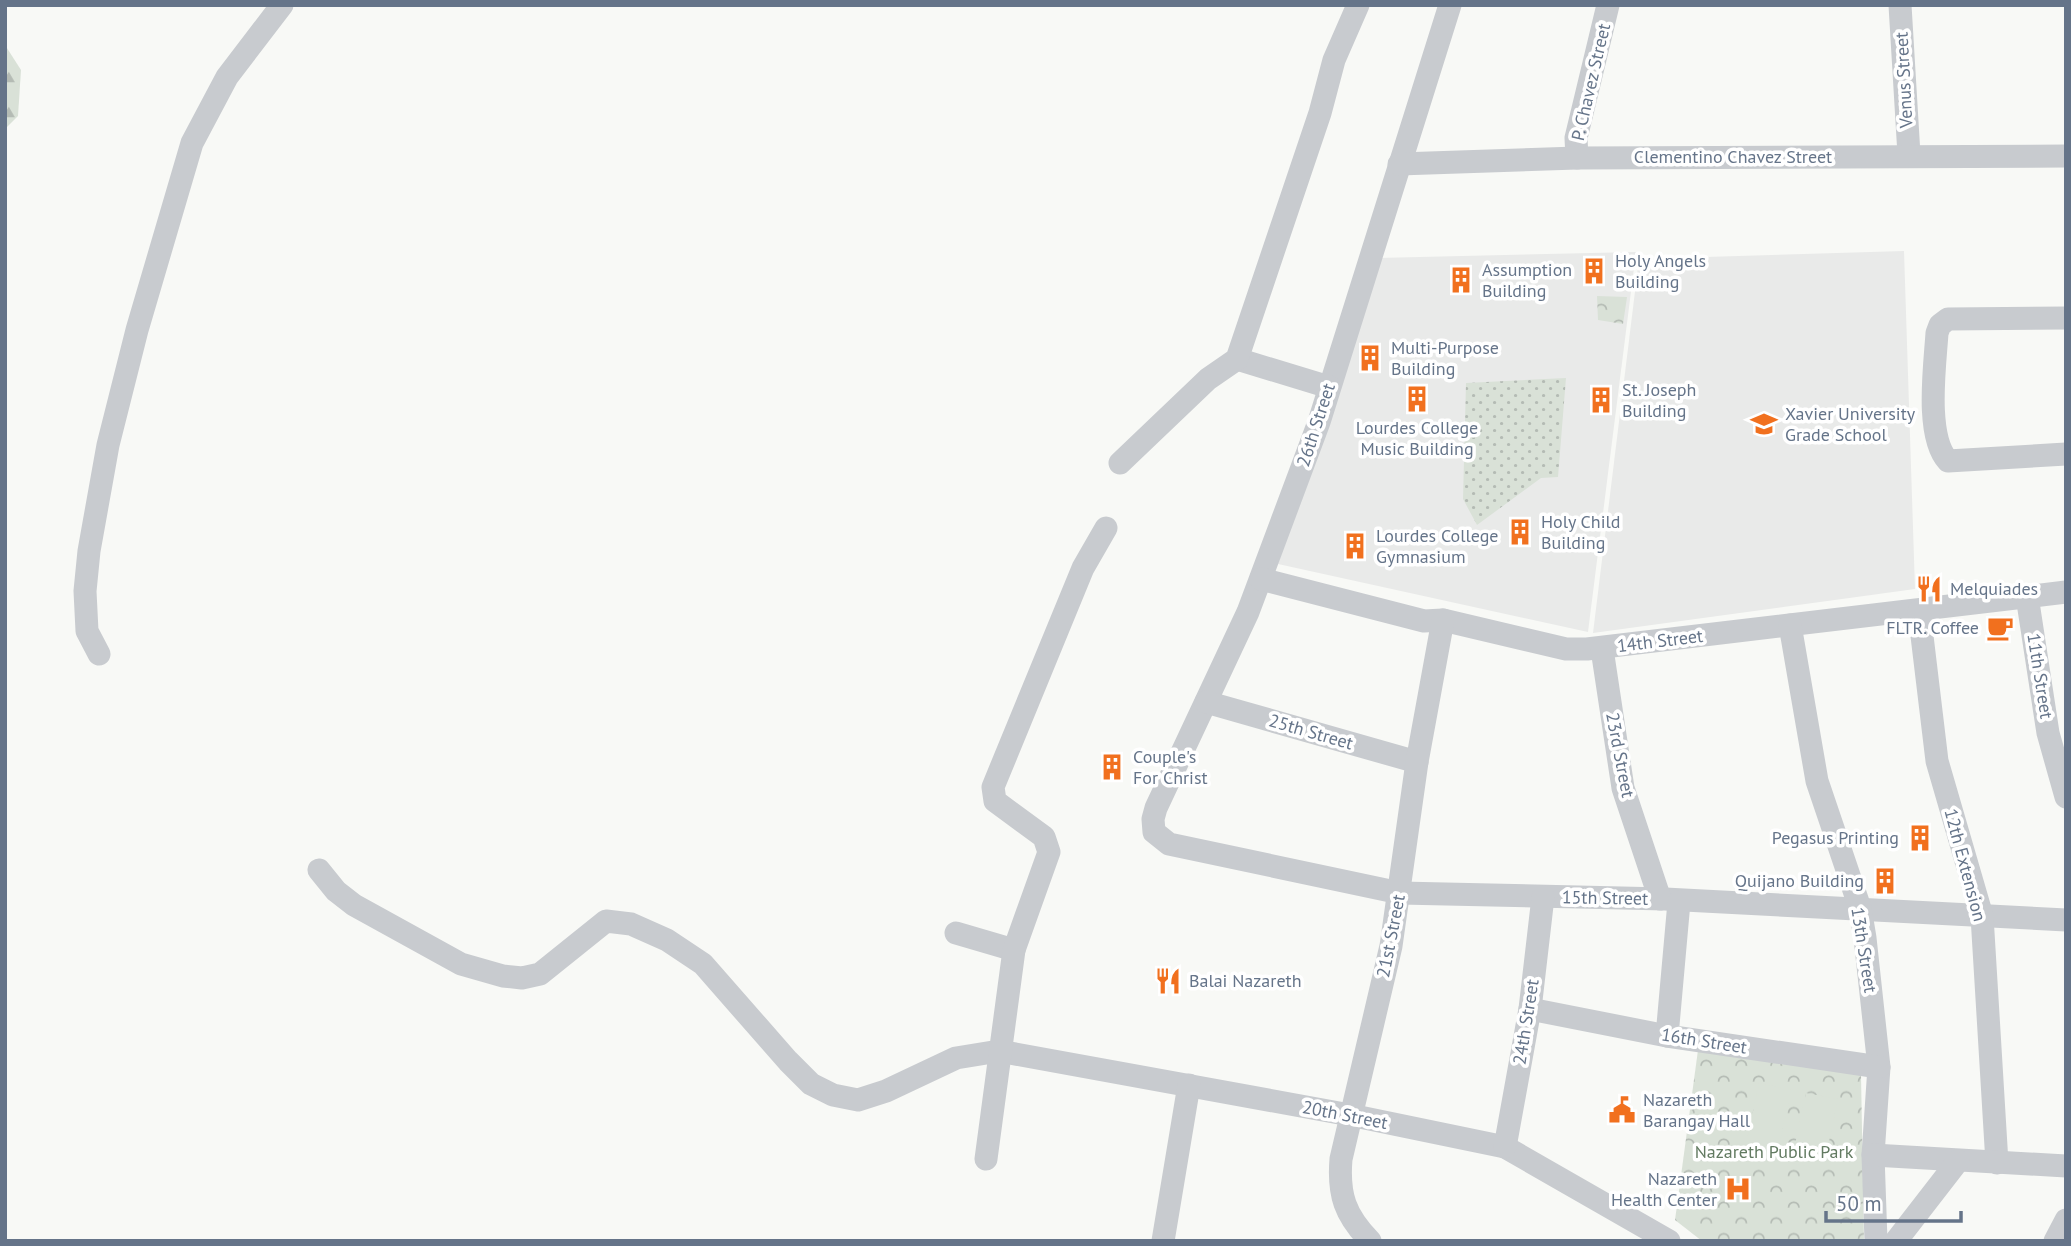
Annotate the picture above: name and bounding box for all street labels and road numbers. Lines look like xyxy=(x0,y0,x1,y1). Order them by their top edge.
street label: P. Chavez Street xyxy=(1566,21,1615,143)
street label: Venus Street xyxy=(1889,31,1918,130)
street label: Clementino Chavez Street xyxy=(1634,145,1832,168)
street label: 26th Street xyxy=(1291,380,1340,469)
street label: 14th Street xyxy=(1616,624,1704,657)
street label: 11th Street xyxy=(2022,631,2059,720)
street label: 25th Street xyxy=(1266,709,1356,754)
street label: 23rd Street xyxy=(1601,710,1640,799)
street label: 12th Extension xyxy=(1939,806,1992,924)
street label: 15th Street xyxy=(1562,885,1648,910)
street label: 21st Street xyxy=(1371,892,1410,979)
street label: 13th Street xyxy=(1846,905,1883,994)
street label: 24th Street xyxy=(1507,977,1544,1066)
street label: 16th Street xyxy=(1660,1022,1749,1059)
street label: 20th Street xyxy=(1301,1095,1390,1134)

